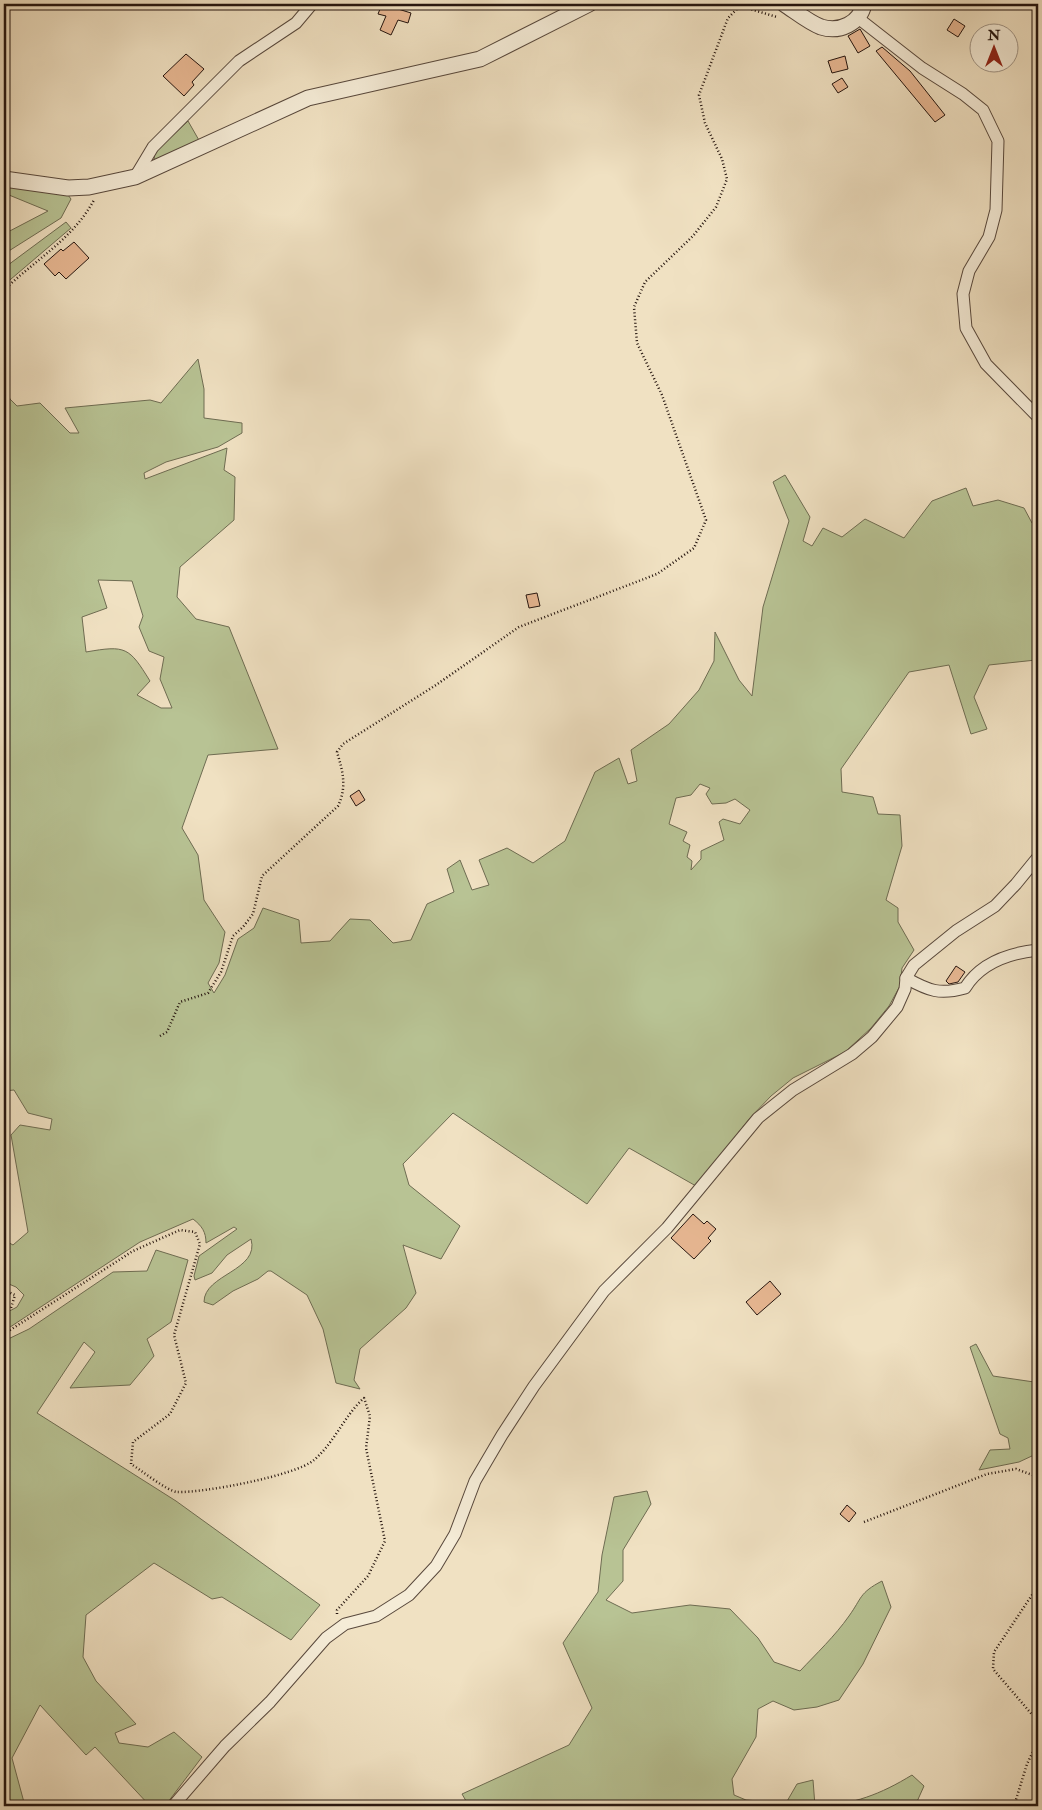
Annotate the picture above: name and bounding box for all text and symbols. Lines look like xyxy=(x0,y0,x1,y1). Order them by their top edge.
north arrow xyxy=(970,22,1020,72)
text: N xyxy=(987,27,1001,44)

